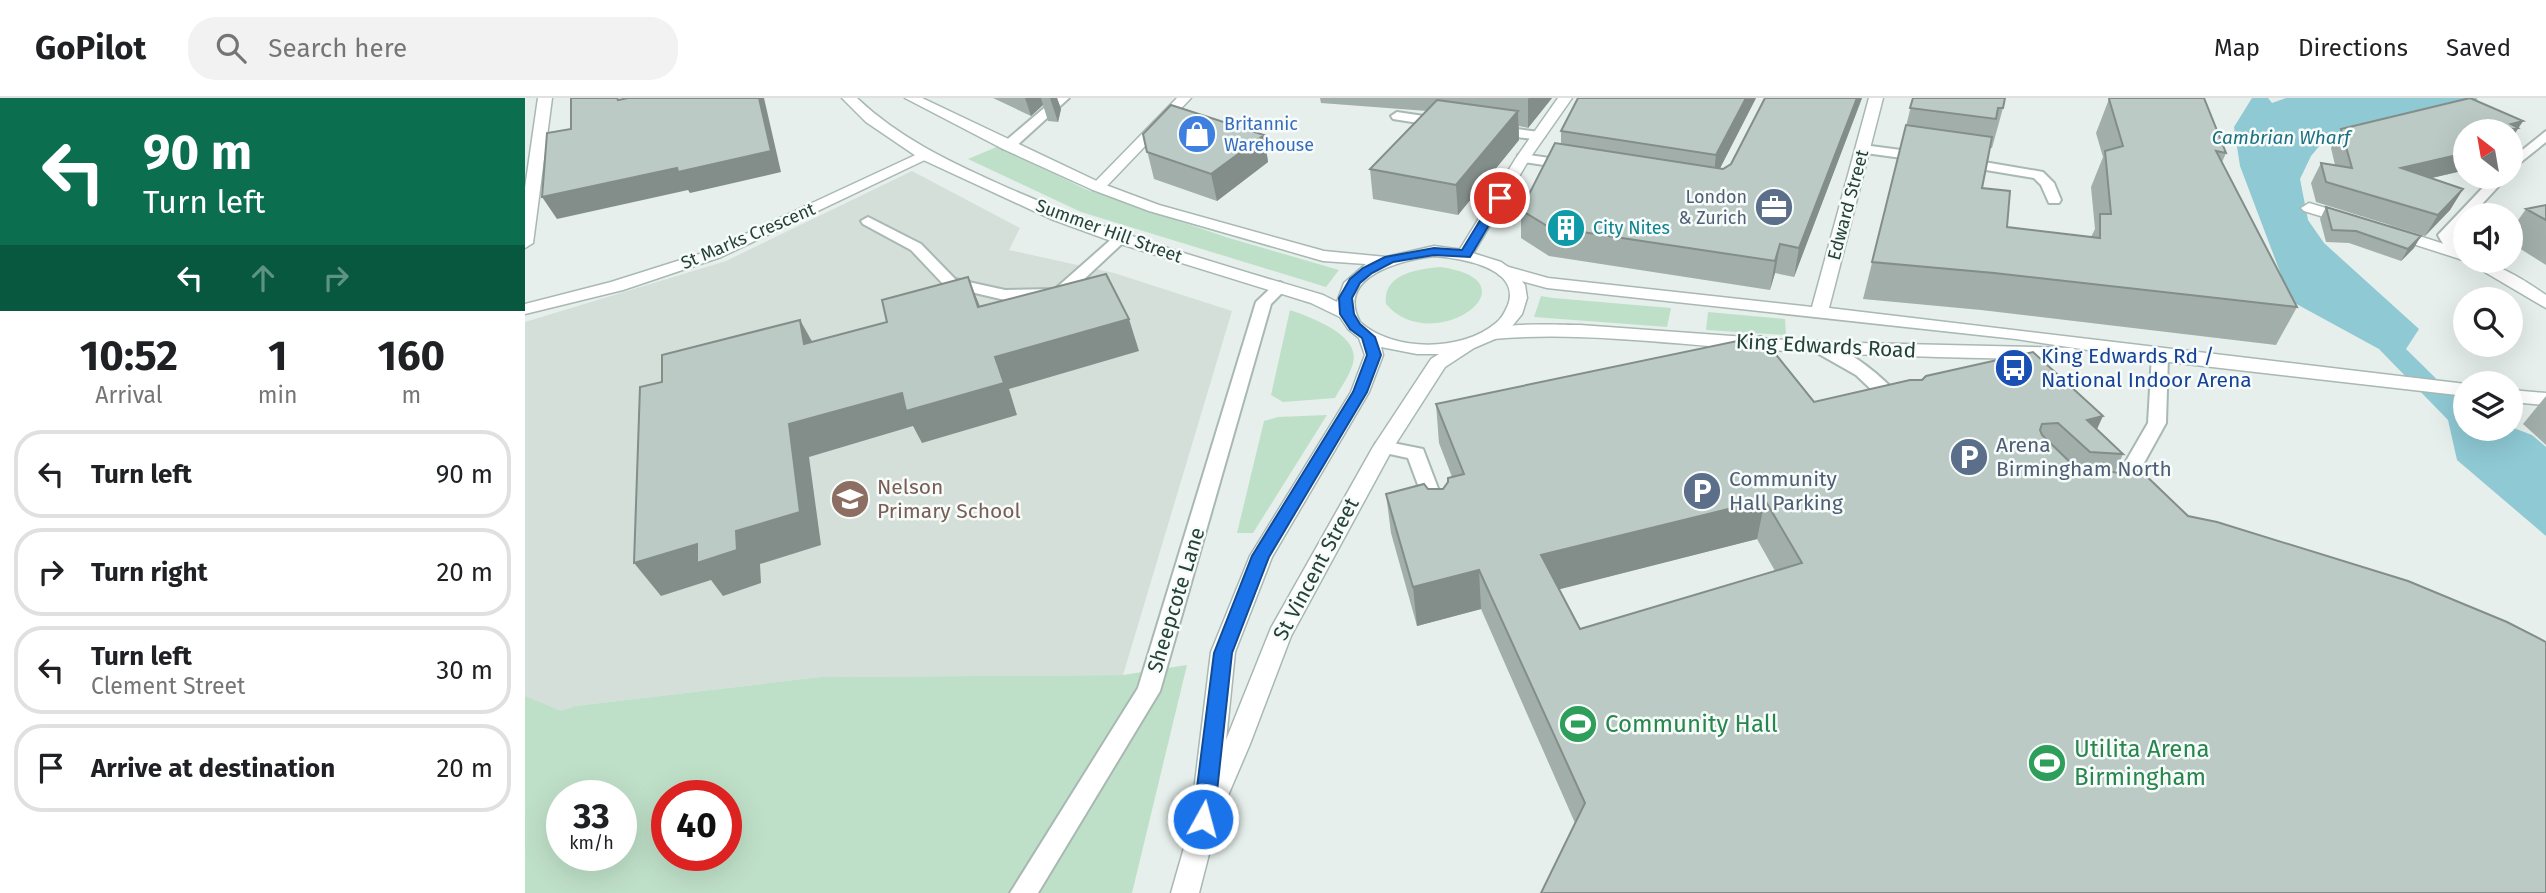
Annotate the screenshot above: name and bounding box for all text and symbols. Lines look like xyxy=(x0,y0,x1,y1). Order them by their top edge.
search box xyxy=(188,17,678,80)
text: GoPilot xyxy=(35,28,146,68)
icon: search xyxy=(212,29,250,67)
text: Search here xyxy=(268,33,407,64)
text: Map xyxy=(2214,34,2260,62)
text: Directions xyxy=(2298,34,2408,62)
text: Saved xyxy=(2446,34,2511,62)
shop icon: Britannic Warehouse xyxy=(1176,113,1218,155)
place label: Britannic Warehouse xyxy=(1224,113,1314,156)
north arrow xyxy=(2453,119,2523,189)
map controls xyxy=(2453,119,2523,441)
text: 90 m xyxy=(143,123,252,182)
icon: left xyxy=(28,126,119,217)
water label: Cambrian Wharf xyxy=(2212,126,2353,149)
street label: Edward Street xyxy=(1823,147,1873,263)
pin xyxy=(1470,168,1530,228)
icon: arrive xyxy=(1481,179,1519,217)
text: Turn left xyxy=(143,183,265,221)
place label: London & Zurich xyxy=(1678,186,1747,229)
office icon: London & Zurich xyxy=(1753,186,1795,228)
street label: Summer Hill Street xyxy=(1033,194,1186,268)
street label: St Marks Crescent xyxy=(678,198,819,274)
button: sound xyxy=(2453,203,2523,273)
building icon: City Nites xyxy=(1545,207,1587,249)
place label: City Nites xyxy=(1593,217,1670,239)
icon: left xyxy=(171,259,209,297)
icon: ahead xyxy=(244,259,282,297)
icon: right xyxy=(317,259,355,297)
button: search xyxy=(2453,287,2523,357)
street label: King Edwards Road xyxy=(1735,328,1917,364)
text: 10:52 xyxy=(80,331,178,381)
text: 1 xyxy=(268,331,287,381)
text: 160 xyxy=(377,331,445,381)
place label: King Edwards Rd / National Indoor Arena xyxy=(2041,343,2252,393)
bus stop icon: King Edwards Rd / National Indoor Arena xyxy=(1993,347,2035,389)
button: layers xyxy=(2453,371,2523,441)
text: Arrival xyxy=(95,381,163,409)
text: min xyxy=(258,381,298,409)
text: m xyxy=(401,381,421,409)
place label: Arena Birmingham North xyxy=(1996,432,2172,482)
parking icon: Arena Birmingham North xyxy=(1948,436,1990,478)
icon: left xyxy=(32,455,70,493)
text: Turn left xyxy=(91,459,192,490)
text: 90 m xyxy=(436,459,493,490)
place label: Community Hall Parking xyxy=(1729,466,1843,516)
parking icon: Community Hall Parking xyxy=(1681,470,1723,512)
place label: Nelson Primary School xyxy=(877,474,1021,524)
school or university icon: Nelson Primary School xyxy=(829,478,871,520)
street label: St Vincent Street xyxy=(1267,493,1365,645)
street label: Sheepcote Lane xyxy=(1142,524,1210,676)
icon: right xyxy=(32,553,70,591)
text: Turn right xyxy=(91,557,208,588)
text: 20 m xyxy=(436,557,493,588)
text: Turn left xyxy=(91,641,192,672)
icon: left xyxy=(32,651,70,689)
text: 30 m xyxy=(436,655,493,686)
text: Clement Street xyxy=(91,672,245,700)
sports icon: Community Hall xyxy=(1557,703,1599,745)
place label: Community Hall xyxy=(1605,710,1778,738)
place label: Utilita Arena Birmingham xyxy=(2074,735,2210,791)
sports icon: Utilita Arena Birmingham xyxy=(2026,742,2068,784)
icon: arrive xyxy=(32,749,70,787)
text: Arrive at destination xyxy=(91,753,335,784)
text: 20 m xyxy=(436,753,493,784)
speed limit sign: 40 xyxy=(651,780,742,871)
position arrow xyxy=(1166,782,1240,856)
text: 33 xyxy=(573,795,610,837)
text: km/h xyxy=(569,832,614,854)

